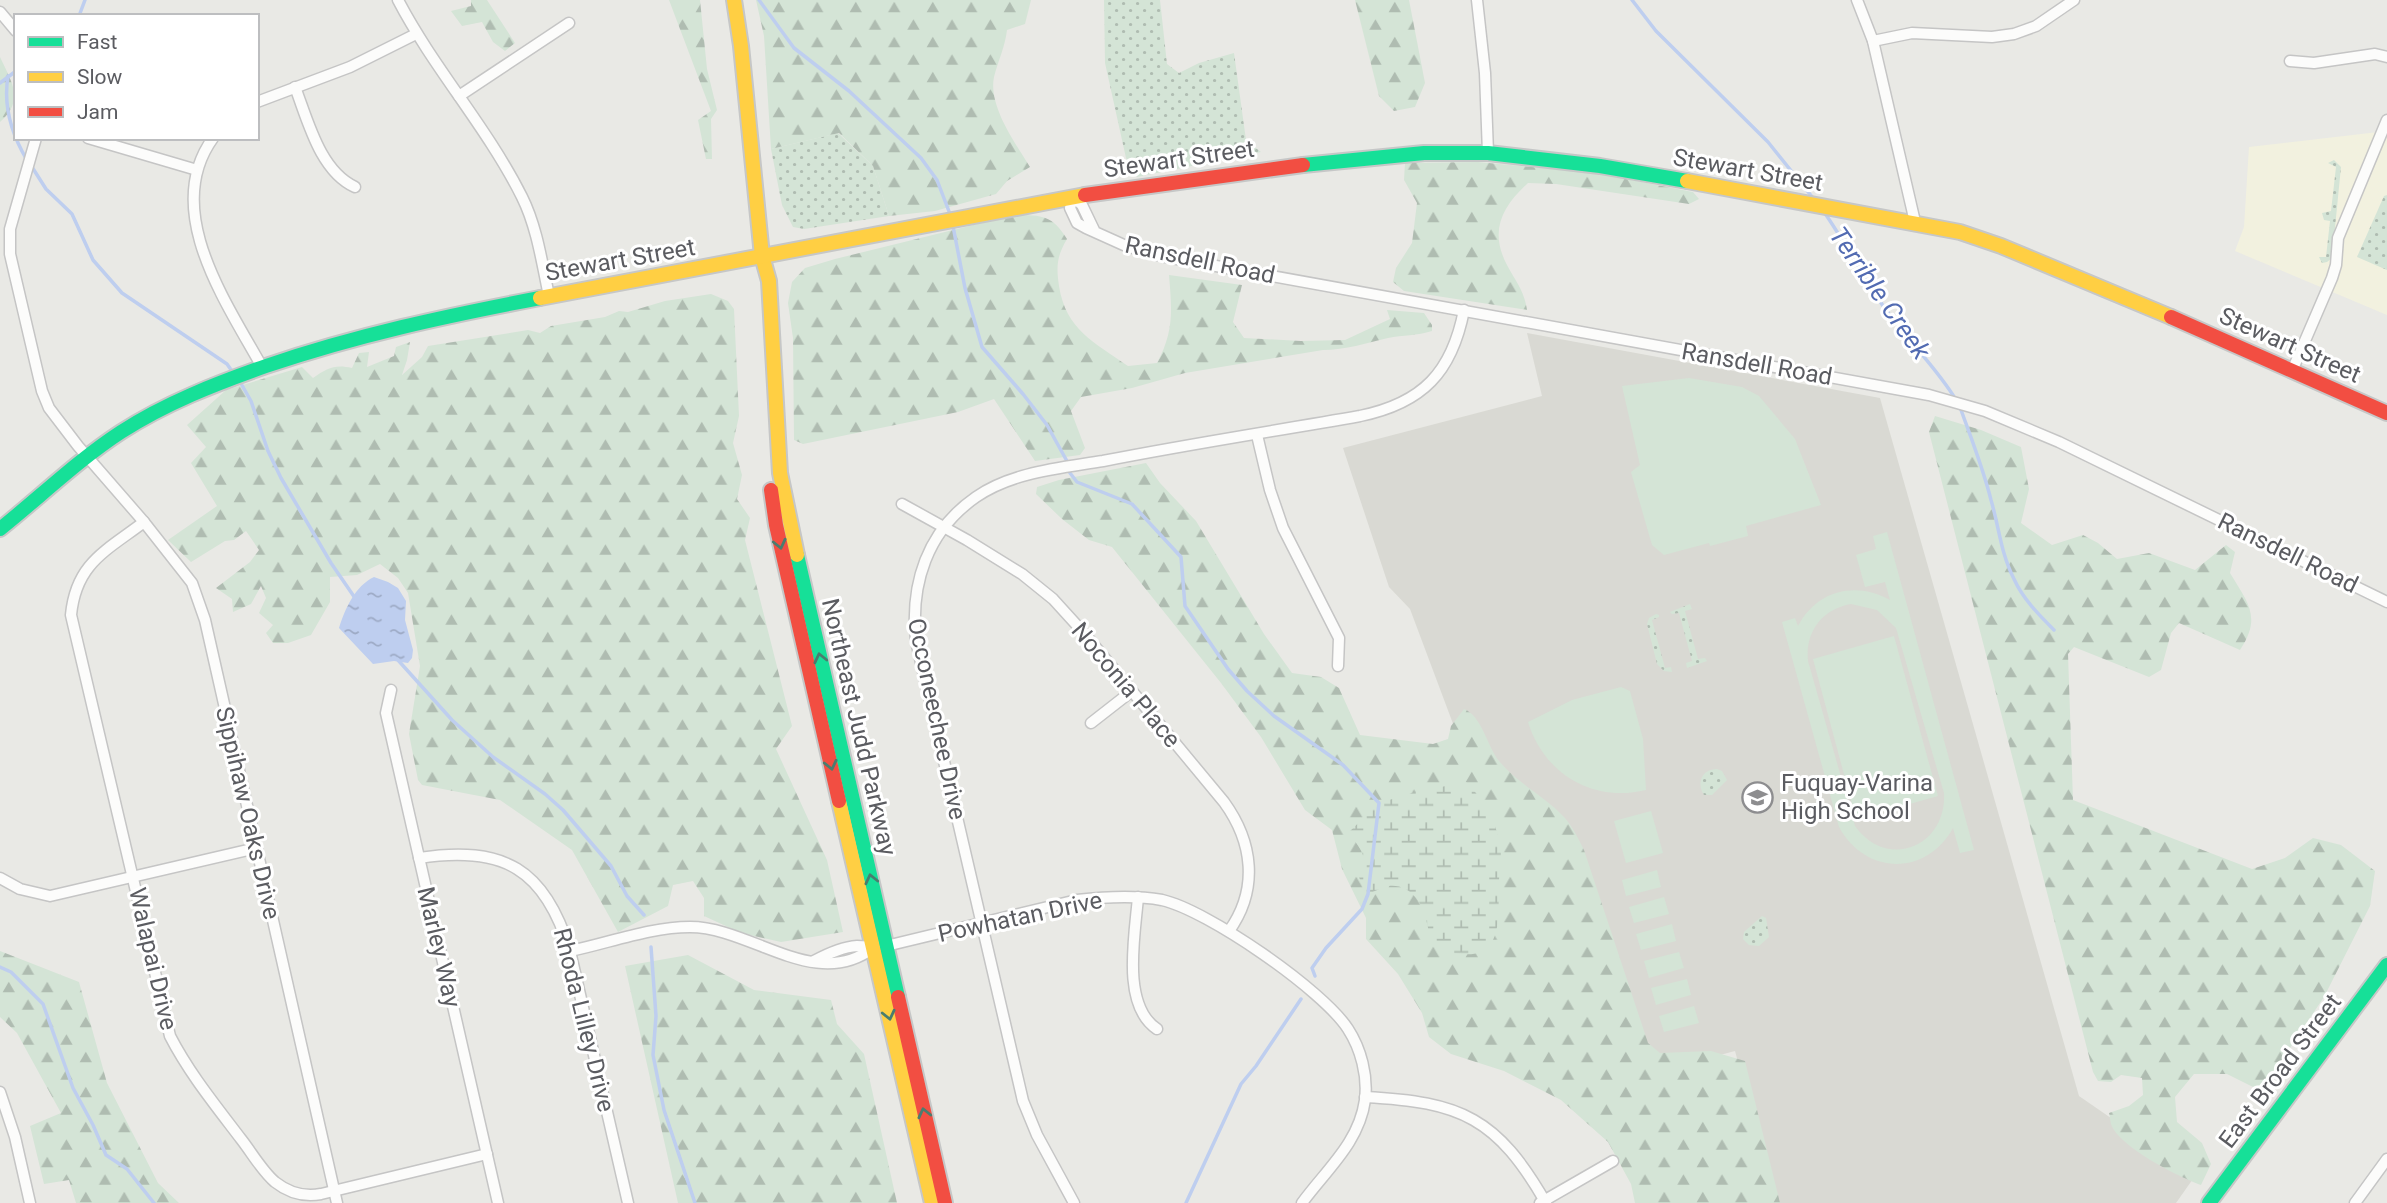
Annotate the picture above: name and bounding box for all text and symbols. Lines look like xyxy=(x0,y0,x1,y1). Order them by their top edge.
legend xyxy=(14,14,259,140)
text: Fast xyxy=(77,30,118,54)
text: Slow xyxy=(77,65,123,89)
text: Jam xyxy=(77,100,118,124)
street label: Stewart Street xyxy=(1102,135,1256,183)
street label: Stewart Street xyxy=(1671,143,1825,197)
water label: Terrible Creek xyxy=(1823,221,1937,366)
street label: Ransdell Road xyxy=(1123,230,1277,290)
street label: Stewart Street xyxy=(543,233,697,287)
street label: Stewart Street xyxy=(2215,301,2365,389)
street label: Ransdell Road xyxy=(1680,337,1834,391)
street label: Ransdell Road xyxy=(2213,507,2363,599)
one-way arrow xyxy=(772,538,787,550)
street label: Northeast Judd Parkway xyxy=(816,596,902,859)
street label: Occoneechee Drive xyxy=(902,616,972,822)
street label: Noconia Place xyxy=(1066,617,1186,753)
one-way arrow xyxy=(814,652,829,664)
street label: Sippihaw Oaks Drive xyxy=(210,704,286,922)
one-way arrow xyxy=(823,759,838,771)
place label: Fuquay-Varina High School xyxy=(1781,769,1933,825)
school or university icon: Fuquay-Varina High School xyxy=(1741,780,1775,814)
one-way arrow xyxy=(865,874,879,886)
street label: Marley Way xyxy=(412,884,467,1011)
street label: Walapai Drive xyxy=(123,885,183,1033)
street label: Powhatan Drive xyxy=(935,886,1105,948)
street label: Rhoda Lilley Drive xyxy=(548,925,620,1115)
street label: East Broad Street xyxy=(2213,988,2347,1153)
one-way arrow xyxy=(880,1008,895,1020)
one-way arrow xyxy=(918,1107,932,1119)

